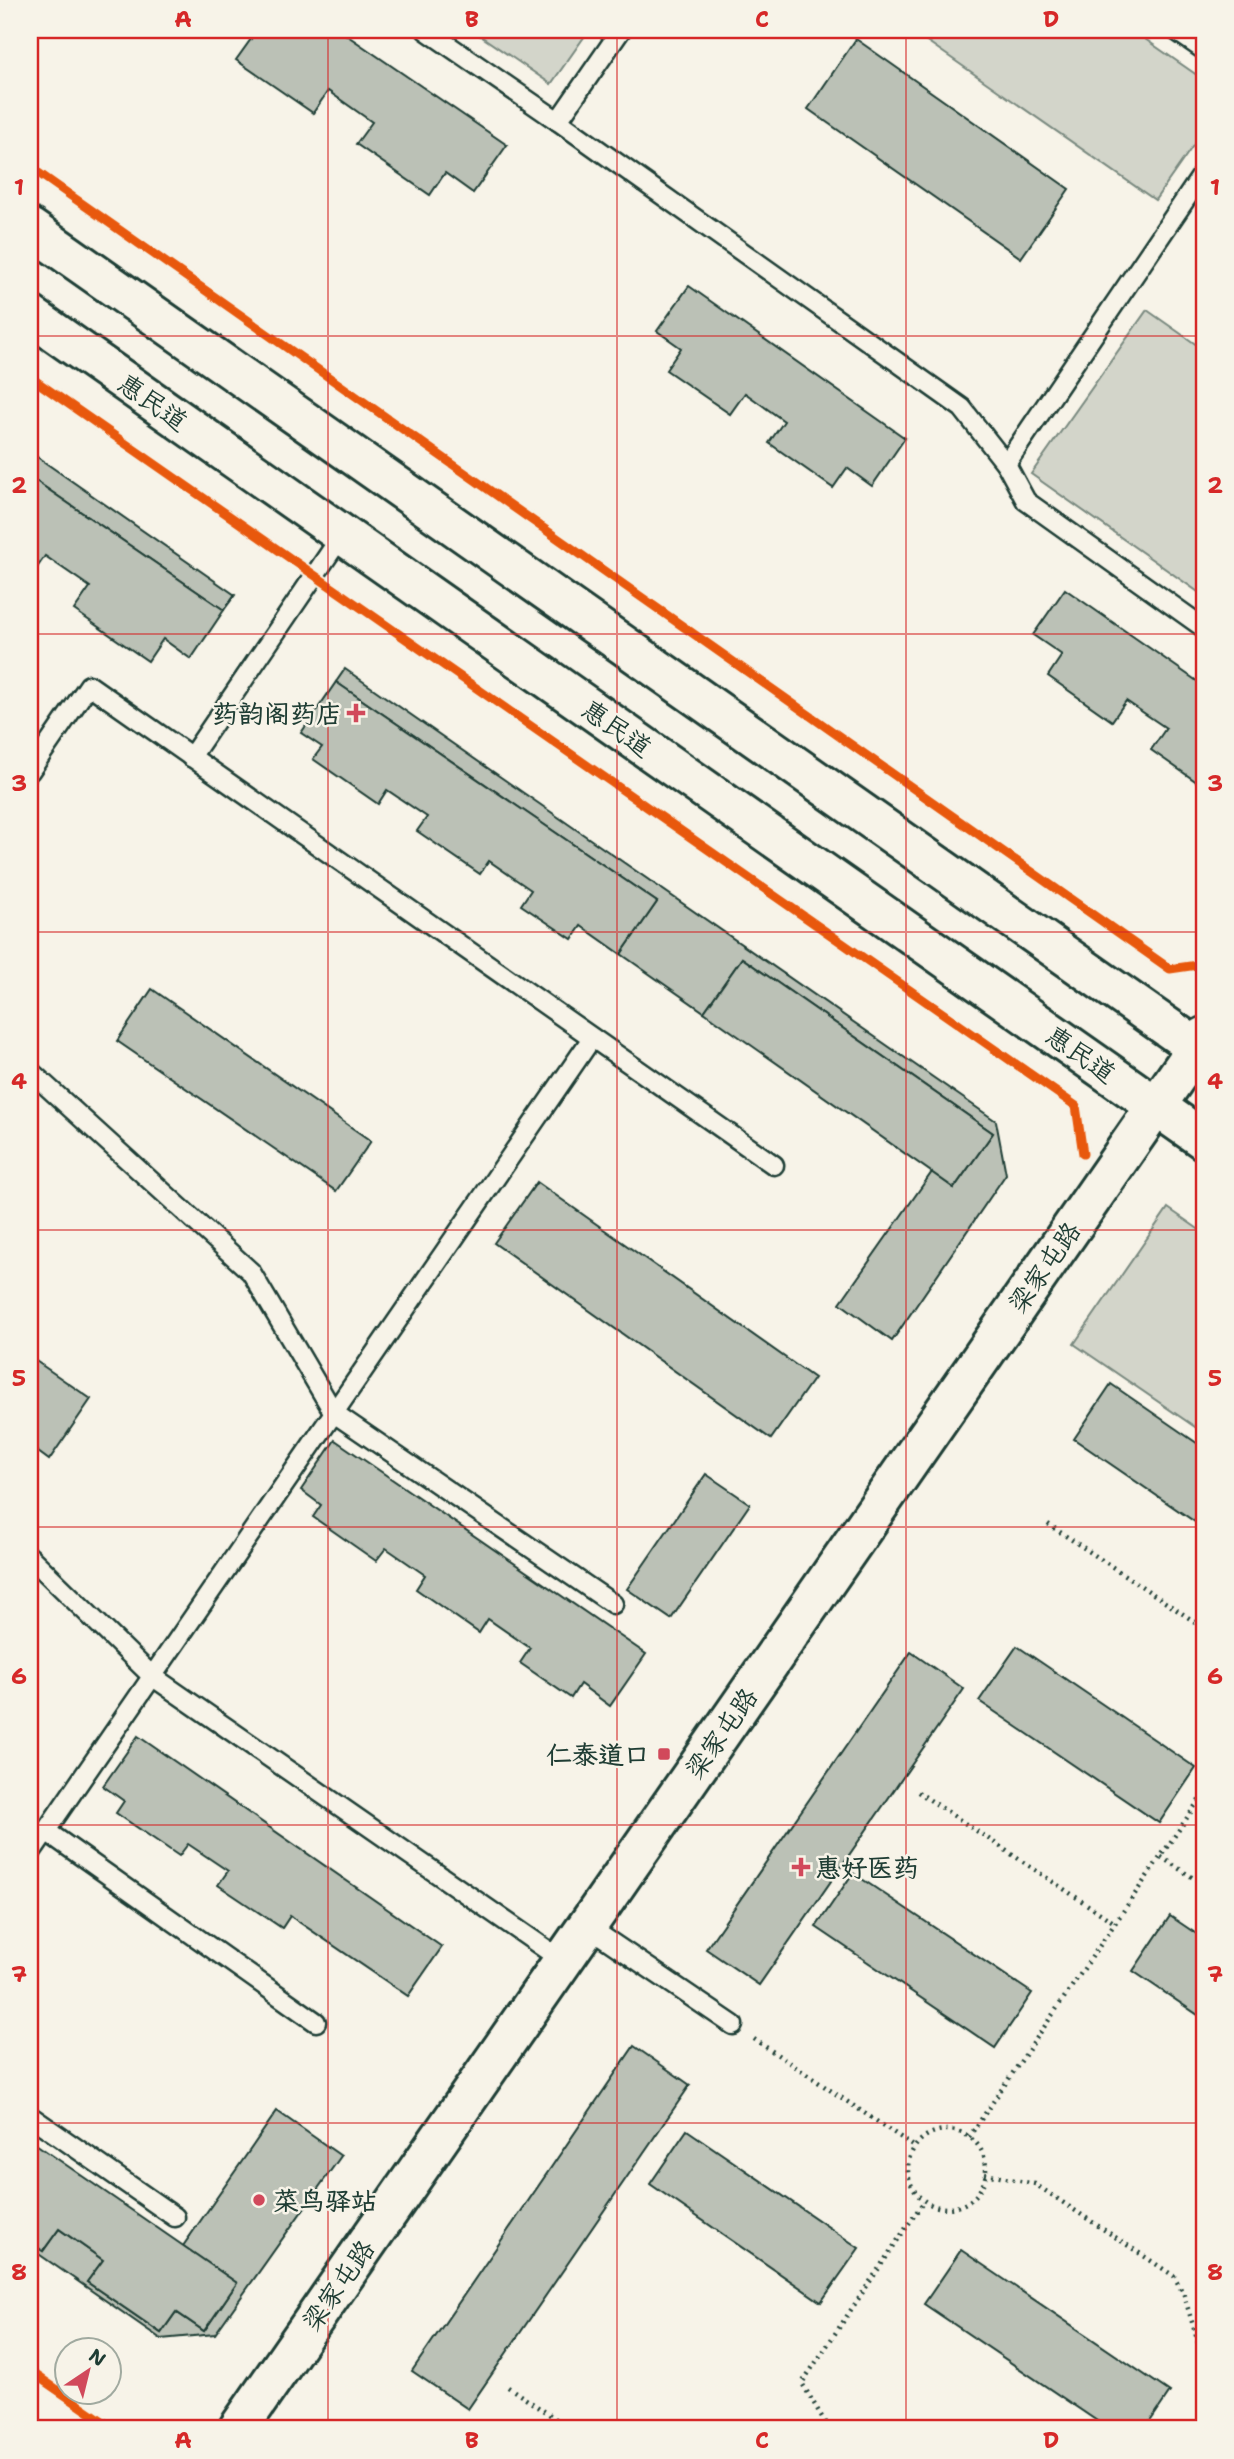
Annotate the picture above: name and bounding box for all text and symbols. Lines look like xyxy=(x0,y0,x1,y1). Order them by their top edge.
text: A xyxy=(174,4,192,34)
text: B xyxy=(465,4,479,34)
text: C xyxy=(755,4,769,34)
text: D xyxy=(1043,4,1059,34)
text: 1 xyxy=(14,172,24,202)
text: 1 xyxy=(1210,172,1220,202)
street label: 惠民道 xyxy=(111,365,195,439)
text: 2 xyxy=(11,470,27,500)
text: 2 xyxy=(1207,470,1223,500)
street label: 惠民道 xyxy=(575,691,659,765)
place label: 药韵阁药店 xyxy=(212,696,342,731)
marker: 药韵阁药店 xyxy=(348,705,364,721)
text: 3 xyxy=(11,768,27,798)
text: 3 xyxy=(1207,768,1223,798)
street label: 惠民道 xyxy=(1039,1017,1123,1091)
text: 4 xyxy=(11,1066,27,1096)
text: 4 xyxy=(1207,1066,1223,1096)
street label: 梁家屯路 xyxy=(1000,1214,1088,1320)
text: 5 xyxy=(12,1363,26,1393)
text: 5 xyxy=(1208,1363,1222,1393)
text: 6 xyxy=(11,1661,27,1691)
text: 6 xyxy=(1207,1661,1223,1691)
street label: 梁家屯路 xyxy=(677,1680,765,1786)
place label: 仁泰道口 xyxy=(546,1737,650,1772)
marker: 仁泰道口 xyxy=(656,1746,672,1762)
place label: 惠好医药 xyxy=(815,1850,919,1885)
marker: 惠好医药 xyxy=(793,1859,809,1875)
text: 7 xyxy=(11,1959,27,1989)
text: 7 xyxy=(1207,1959,1223,1989)
place label: 菜鸟驿站 xyxy=(273,2183,377,2218)
marker: 菜鸟驿站 xyxy=(251,2192,267,2208)
street label: 梁家屯路 xyxy=(294,2232,382,2338)
text: 8 xyxy=(11,2257,27,2287)
text: 8 xyxy=(1207,2257,1223,2287)
north arrow xyxy=(52,2336,122,2406)
text: N xyxy=(84,2343,111,2372)
text: A xyxy=(174,2425,192,2455)
text: B xyxy=(465,2425,479,2455)
text: C xyxy=(755,2425,769,2455)
text: D xyxy=(1043,2425,1059,2455)

